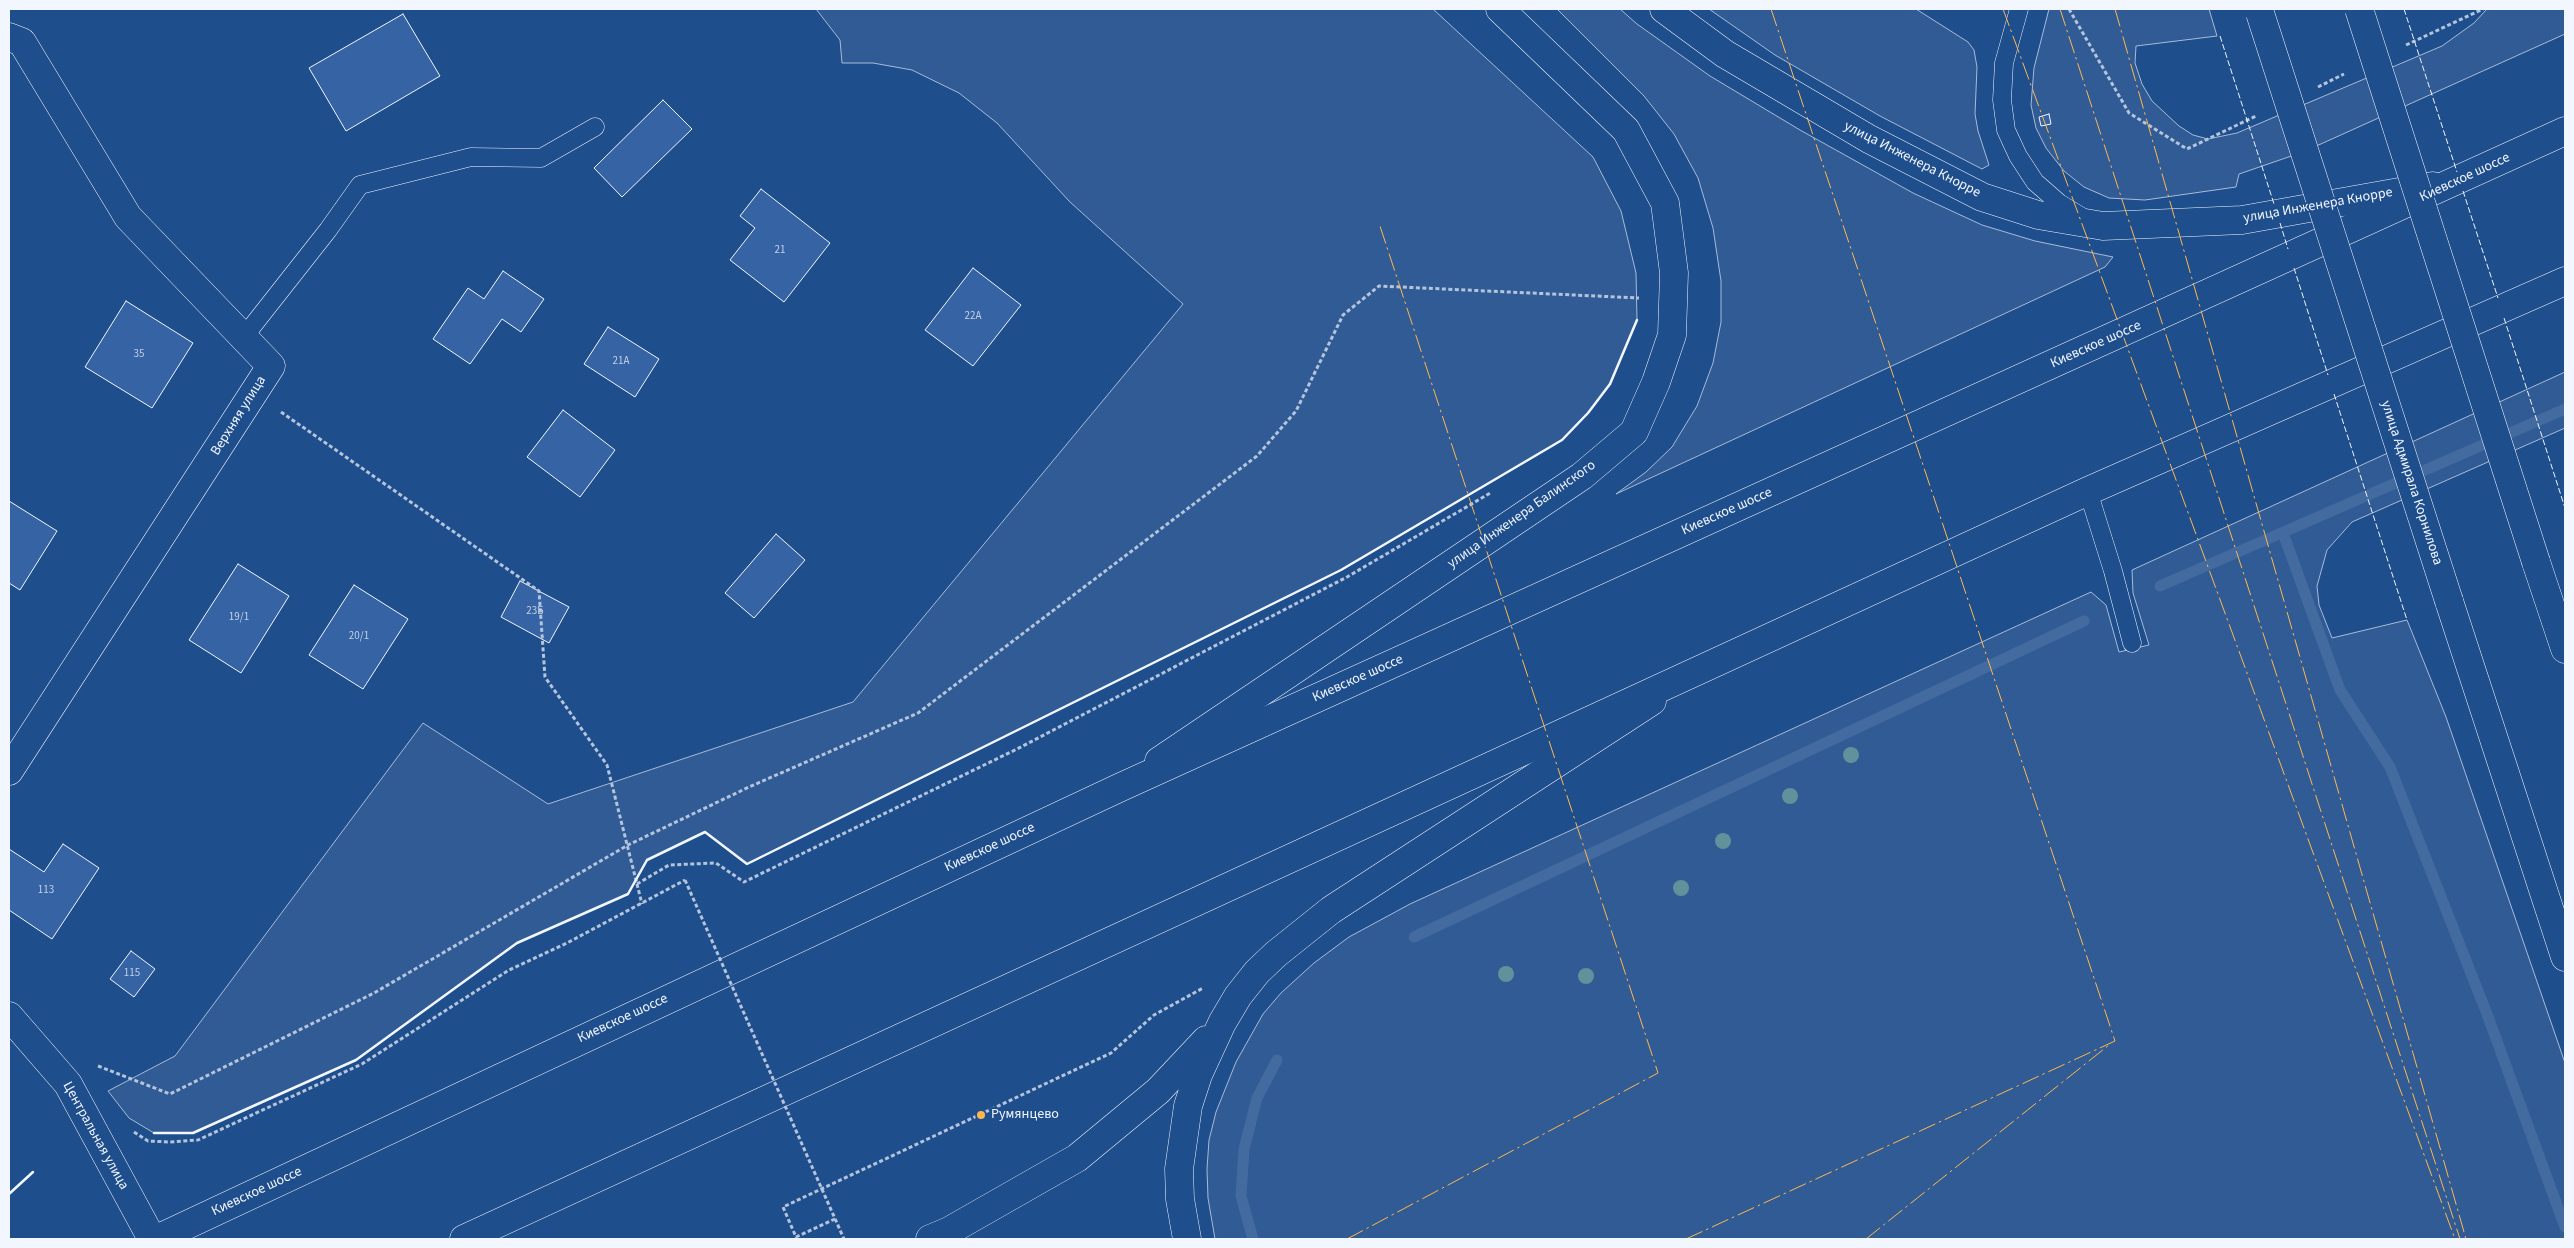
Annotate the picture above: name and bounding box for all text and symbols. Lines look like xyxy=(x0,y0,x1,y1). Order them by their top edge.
street label: улица Инженера Кнорре xyxy=(1841,118,1983,202)
street label: Киевское шоссе xyxy=(2417,150,2513,206)
street label: улица Инженера Кнорре xyxy=(2242,185,2394,227)
house number: 21 xyxy=(775,244,785,258)
house number: 22А xyxy=(965,310,981,324)
street label: Киевское шоссе xyxy=(2048,317,2144,373)
house number: 35 xyxy=(134,348,144,362)
house number: 21А xyxy=(613,355,629,369)
street label: Верхняя улица xyxy=(208,373,270,459)
street label: улица Адмирала Корнилова xyxy=(2376,399,2446,567)
street label: улица Инженера Балинского xyxy=(1445,457,1599,573)
street label: Киевское шоссе xyxy=(1679,484,1775,540)
house number: 23Б xyxy=(526,605,544,619)
house number: 19/1 xyxy=(229,611,249,625)
house number: 20/1 xyxy=(349,630,369,644)
street label: Киевское шоссе xyxy=(1310,651,1406,707)
street label: Киевское шоссе xyxy=(942,820,1038,876)
house number: 113 xyxy=(38,884,54,898)
house number: 115 xyxy=(124,967,140,981)
street label: Киевское шоссе xyxy=(575,991,671,1047)
street label: Центральная улица xyxy=(58,1079,132,1193)
place label: Румянцево xyxy=(991,1107,1059,1123)
marker: Румянцево xyxy=(975,1109,987,1121)
street label: Киевское шоссе xyxy=(209,1164,305,1220)

